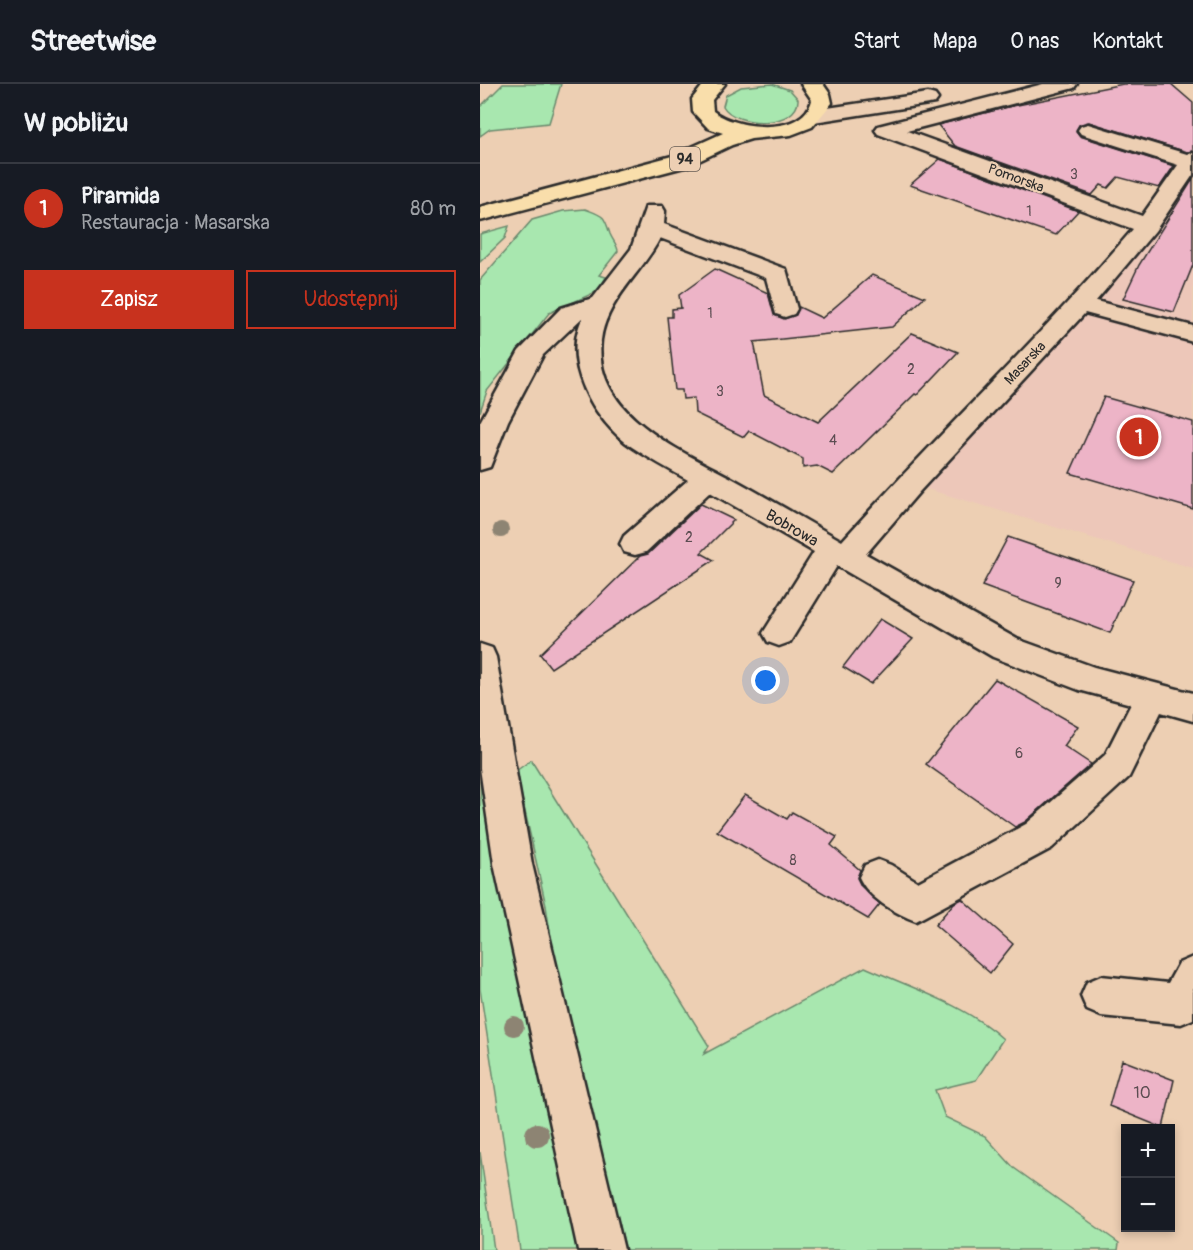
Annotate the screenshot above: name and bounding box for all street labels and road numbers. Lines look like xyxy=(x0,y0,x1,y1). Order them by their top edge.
road number: 94 xyxy=(670,147,700,171)
street label: Pomorska xyxy=(986,160,1046,196)
street label: Masarska xyxy=(1001,338,1049,388)
street label: Bobrowa xyxy=(762,505,822,551)

